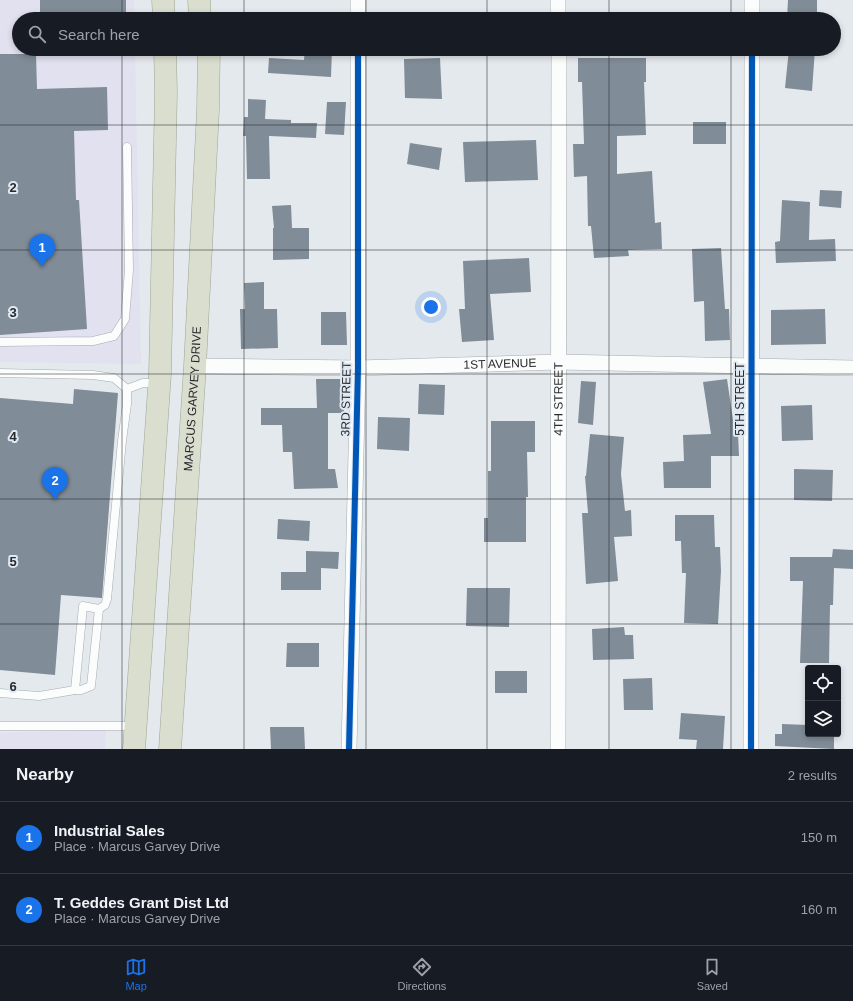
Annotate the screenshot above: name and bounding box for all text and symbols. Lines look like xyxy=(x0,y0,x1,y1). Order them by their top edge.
search box xyxy=(12,12,841,56)
icon: search xyxy=(26,23,48,45)
text: Search here xyxy=(58,26,140,43)
text: 2 xyxy=(9,180,17,195)
pin: 1 xyxy=(29,234,55,267)
your location xyxy=(421,297,441,317)
text: 3 xyxy=(9,305,17,320)
street label: MARCUS GARVEY DRIVE xyxy=(181,326,204,472)
street label: 1ST AVENUE xyxy=(463,356,537,372)
street label: 3RD STREET xyxy=(338,361,354,436)
street label: 4TH STREET xyxy=(551,362,566,436)
street label: 5TH STREET xyxy=(733,362,747,436)
text: 4 xyxy=(9,429,17,444)
pin: 2 xyxy=(42,467,68,500)
text: 5 xyxy=(9,554,17,569)
map controls xyxy=(805,665,841,737)
button: locate xyxy=(805,665,841,701)
text: 6 xyxy=(9,679,17,694)
button: layers xyxy=(805,701,841,737)
text: Nearby xyxy=(16,765,74,784)
text: 2 results xyxy=(788,768,837,783)
text: Industrial Sales xyxy=(54,822,165,839)
text: 1 xyxy=(25,830,33,845)
text: 150 m xyxy=(801,830,837,845)
text: Place · Marcus Garvey Drive xyxy=(54,839,220,854)
text: T. Geddes Grant Dist Ltd xyxy=(54,894,229,911)
text: 2 xyxy=(25,902,33,917)
text: 160 m xyxy=(801,902,837,917)
text: Place · Marcus Garvey Drive xyxy=(54,911,220,926)
tab: Map xyxy=(125,956,147,992)
tab: Directions xyxy=(397,956,446,992)
tab: Saved xyxy=(697,956,728,992)

